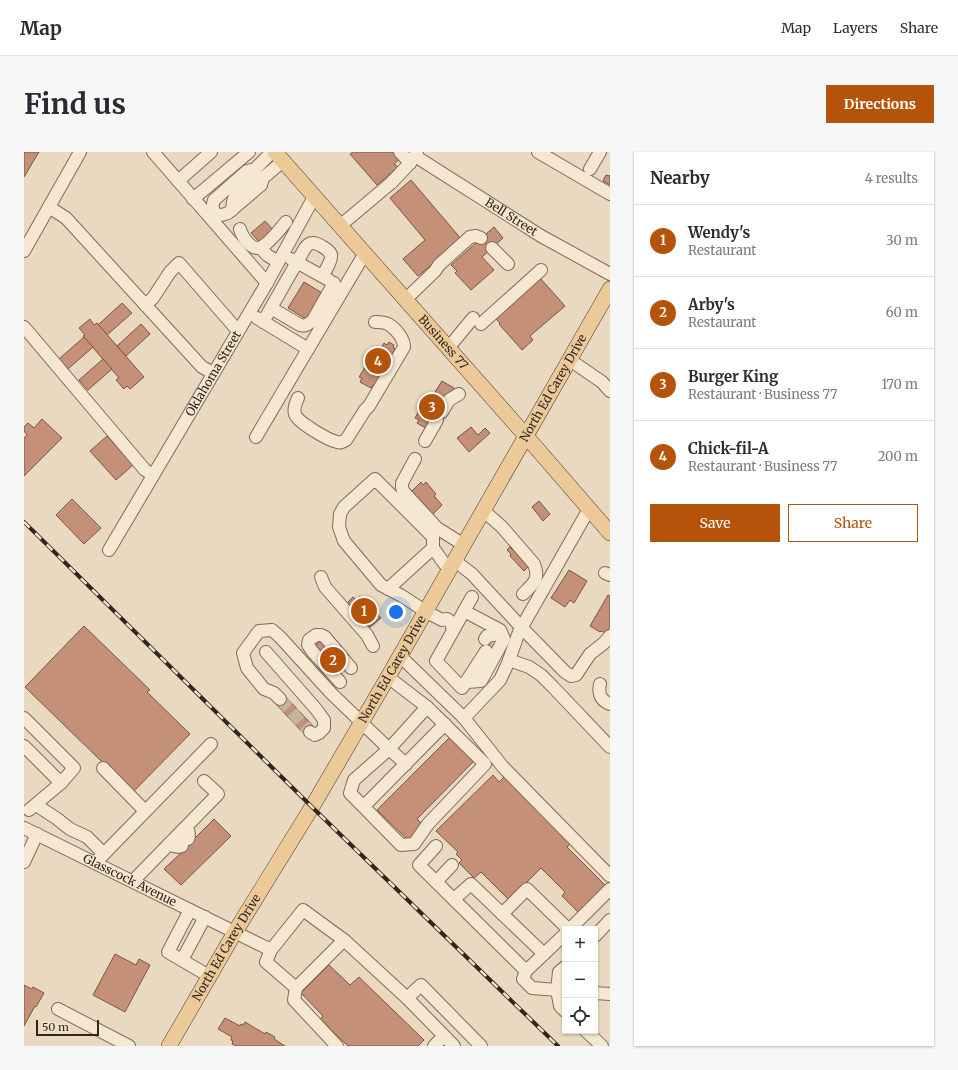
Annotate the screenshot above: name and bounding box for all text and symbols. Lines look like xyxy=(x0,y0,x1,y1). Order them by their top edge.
text: Map xyxy=(20,16,62,40)
text: Map xyxy=(781,19,811,37)
text: Layers xyxy=(833,19,878,37)
text: Share xyxy=(900,19,938,37)
button: Directions xyxy=(826,85,934,123)
text: Find us xyxy=(24,86,126,122)
text: Nearby xyxy=(650,167,710,189)
text: 4 results xyxy=(865,170,918,187)
street label: Bell Street xyxy=(482,194,541,239)
text: Wendy's xyxy=(688,223,750,242)
text: 1 xyxy=(660,232,666,249)
text: 30 m xyxy=(886,232,918,249)
text: Restaurant xyxy=(688,242,756,259)
text: Arby's xyxy=(688,295,735,314)
text: 2 xyxy=(659,304,667,321)
text: 60 m xyxy=(886,304,918,321)
street label: Business 77 xyxy=(416,312,472,372)
text: Restaurant xyxy=(688,314,756,331)
street label: Oklahoma Street xyxy=(182,328,244,419)
street label: North Ed Carey Drive xyxy=(516,331,590,444)
pin: 4 xyxy=(365,346,391,376)
text: Burger King xyxy=(688,367,778,386)
text: 3 xyxy=(659,376,667,393)
text: 170 m xyxy=(881,376,918,393)
text: Restaurant · Business 77 xyxy=(688,386,837,403)
pin: 3 xyxy=(419,392,445,422)
text: Chick-fil-A xyxy=(688,439,769,458)
text: 4 xyxy=(659,448,667,465)
text: 200 m xyxy=(878,448,918,465)
text: Restaurant · Business 77 xyxy=(688,458,837,475)
button: Save xyxy=(650,504,780,542)
button: Share xyxy=(788,504,918,542)
pin: 1 xyxy=(351,596,377,626)
your location xyxy=(386,602,406,622)
street label: North Ed Carey Drive xyxy=(355,613,429,725)
pin: 2 xyxy=(320,645,346,675)
street label: Glasscock Avenue xyxy=(81,850,179,909)
street label: North Ed Carey Drive xyxy=(189,891,264,1003)
map controls xyxy=(562,926,598,1034)
button: + xyxy=(562,926,598,962)
button: − xyxy=(562,962,598,998)
button: locate xyxy=(562,998,598,1034)
scale bar xyxy=(36,1018,99,1037)
text: 50 m xyxy=(42,1020,69,1034)

